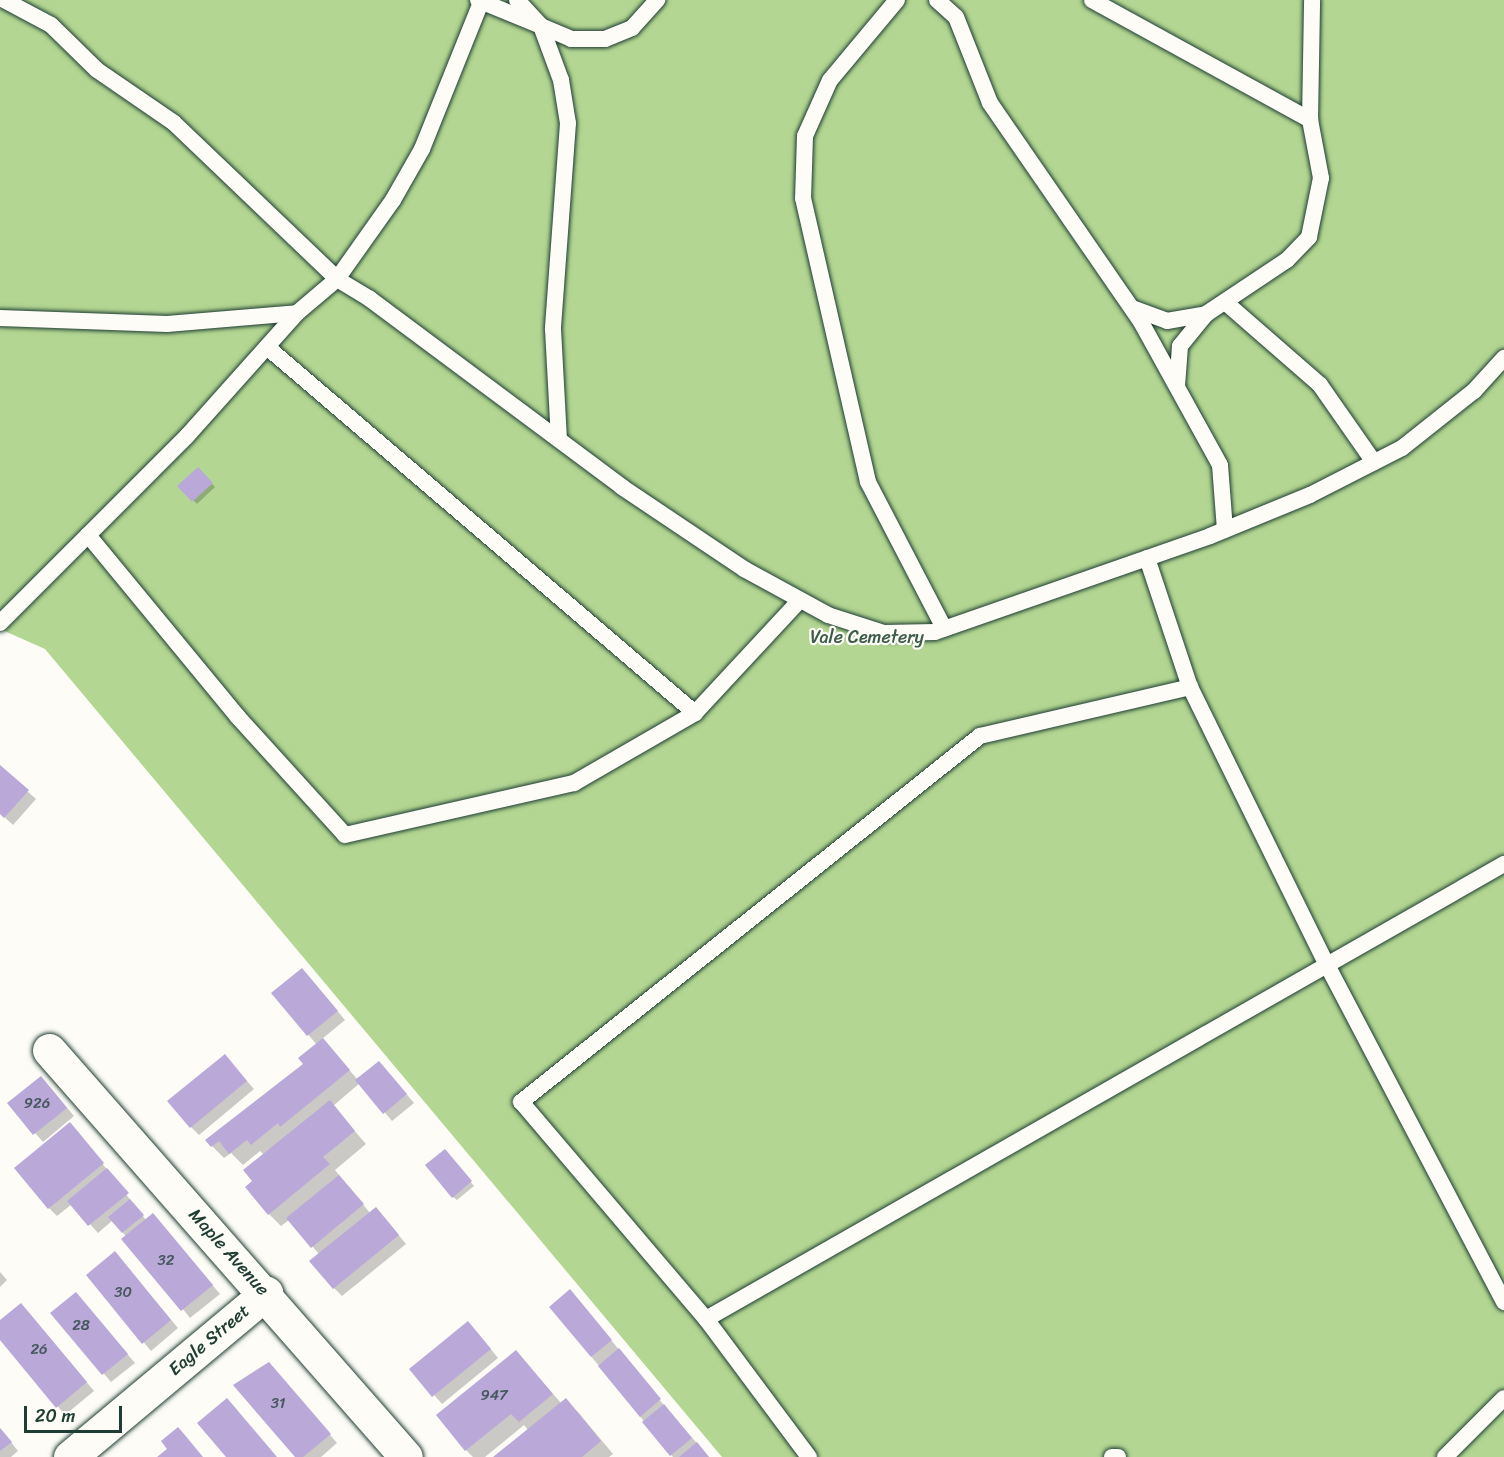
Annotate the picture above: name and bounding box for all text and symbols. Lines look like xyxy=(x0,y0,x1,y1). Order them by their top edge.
park label: Vale Cemetery xyxy=(810,626,924,648)
house number: 926 xyxy=(24,1095,50,1113)
street label: Maple Avenue xyxy=(184,1204,274,1300)
house number: 32 xyxy=(158,1252,174,1270)
house number: 30 xyxy=(114,1284,132,1302)
street label: Eagle Street xyxy=(164,1300,254,1380)
house number: 28 xyxy=(72,1317,90,1335)
house number: 26 xyxy=(30,1341,48,1359)
house number: 947 xyxy=(480,1387,508,1405)
scale bar xyxy=(27,1394,124,1432)
house number: 31 xyxy=(271,1395,285,1413)
text: 20 m xyxy=(35,1400,75,1432)

